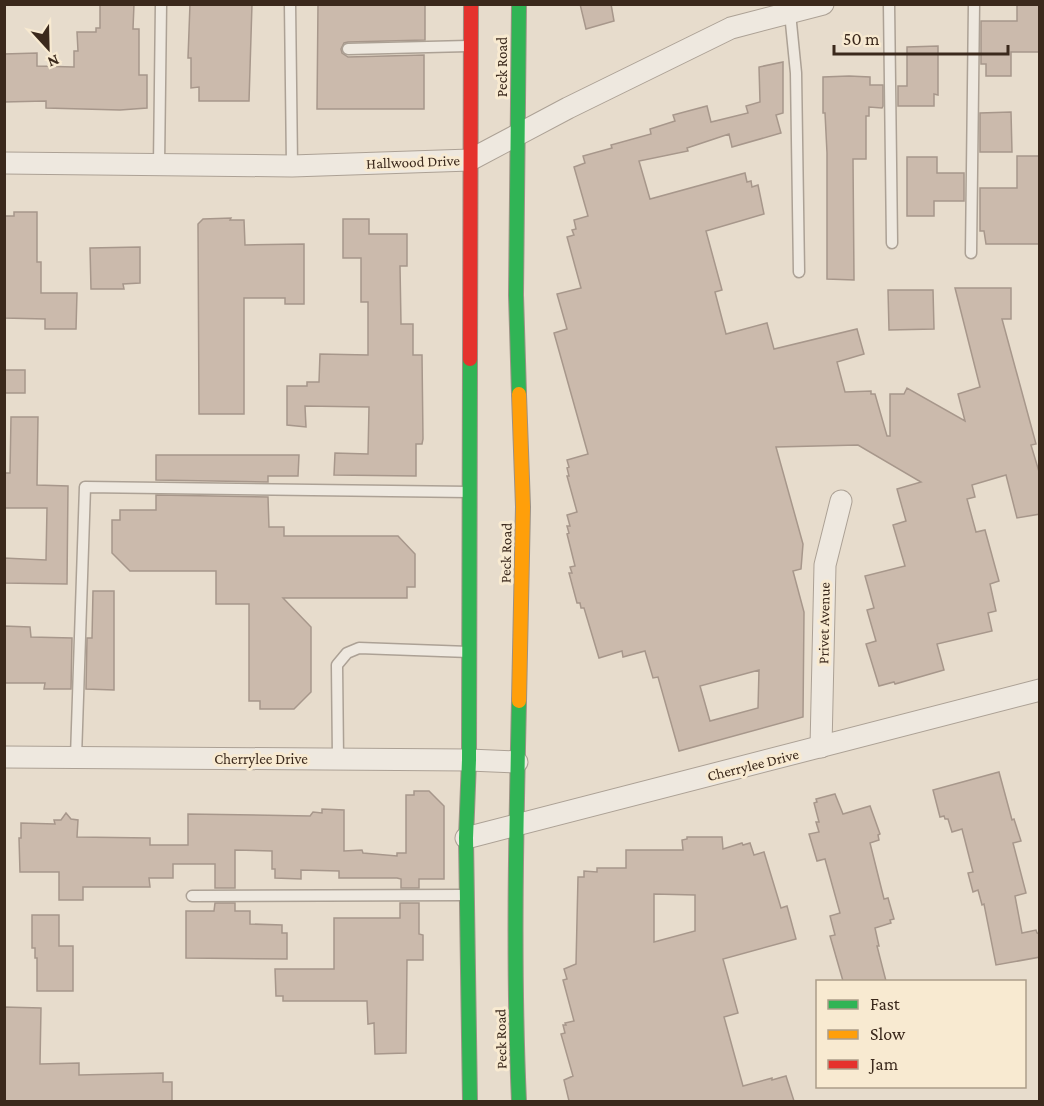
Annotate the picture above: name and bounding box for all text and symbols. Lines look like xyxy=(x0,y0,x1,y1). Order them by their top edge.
north arrow xyxy=(18,18,78,78)
scale bar xyxy=(834,18,1008,56)
text: 50 m xyxy=(843,29,880,49)
street label: Peck Road xyxy=(494,37,510,97)
text: N xyxy=(45,52,62,71)
street label: Hallwood Drive xyxy=(366,152,461,172)
street label: Peck Road xyxy=(497,523,515,583)
street label: Privet Avenue xyxy=(815,581,833,664)
street label: Cherrylee Drive xyxy=(706,746,801,785)
street label: Cherrylee Drive xyxy=(214,751,308,768)
legend xyxy=(816,980,1026,1088)
text: Fast xyxy=(870,994,901,1014)
street label: Peck Road xyxy=(492,1009,510,1069)
text: Slow xyxy=(870,1024,906,1044)
text: Jam xyxy=(868,1054,899,1074)

